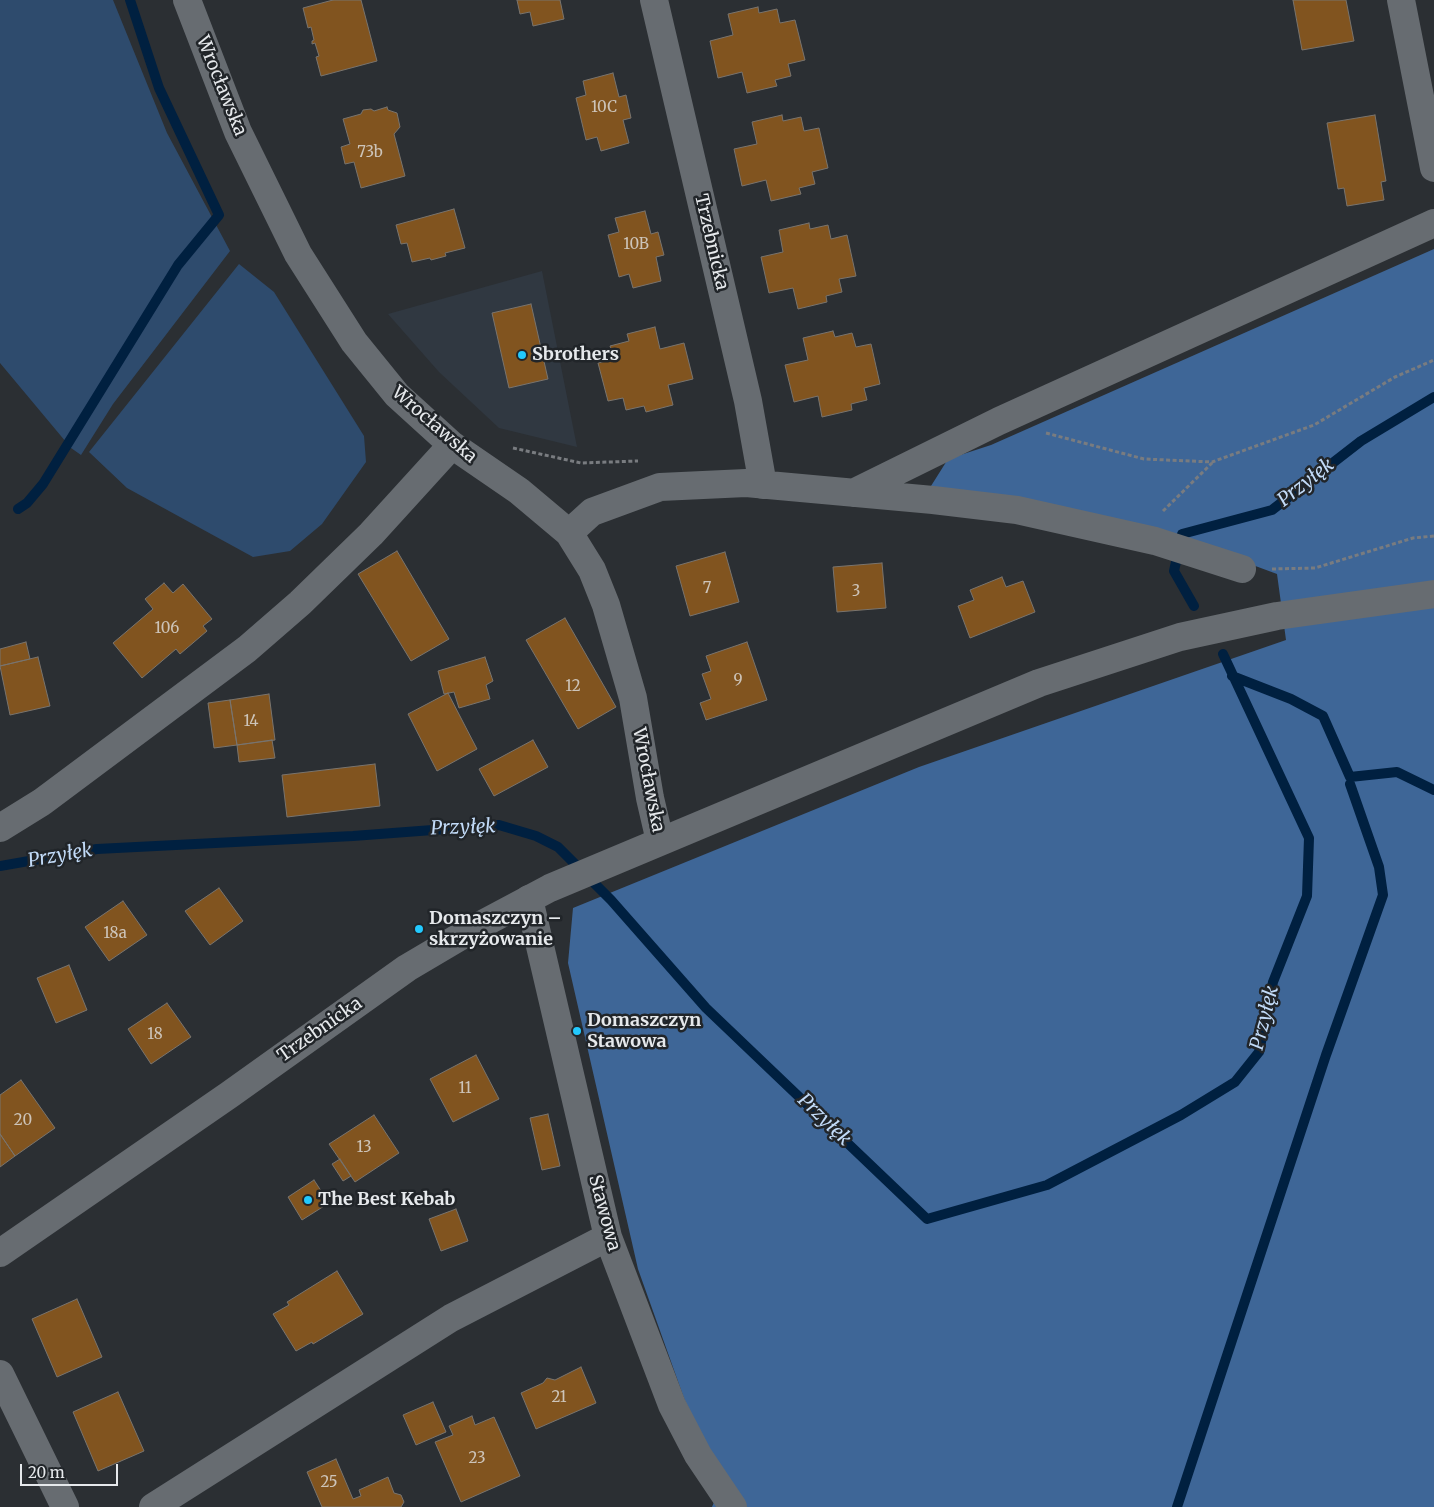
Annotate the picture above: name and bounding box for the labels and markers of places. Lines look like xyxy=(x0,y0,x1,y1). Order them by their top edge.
place label: Sbrothers xyxy=(532,344,619,366)
marker: Sbrothers xyxy=(516,349,528,361)
place label: Domaszczyn – skrzyżowanie xyxy=(429,908,562,951)
marker: Domaszczyn – skrzyżowanie xyxy=(413,923,425,935)
place label: Domaszczyn Stawowa xyxy=(587,1010,701,1052)
marker: Domaszczyn Stawowa xyxy=(571,1025,583,1037)
place label: The Best Kebab xyxy=(318,1189,455,1211)
marker: The Best Kebab xyxy=(302,1194,314,1206)

